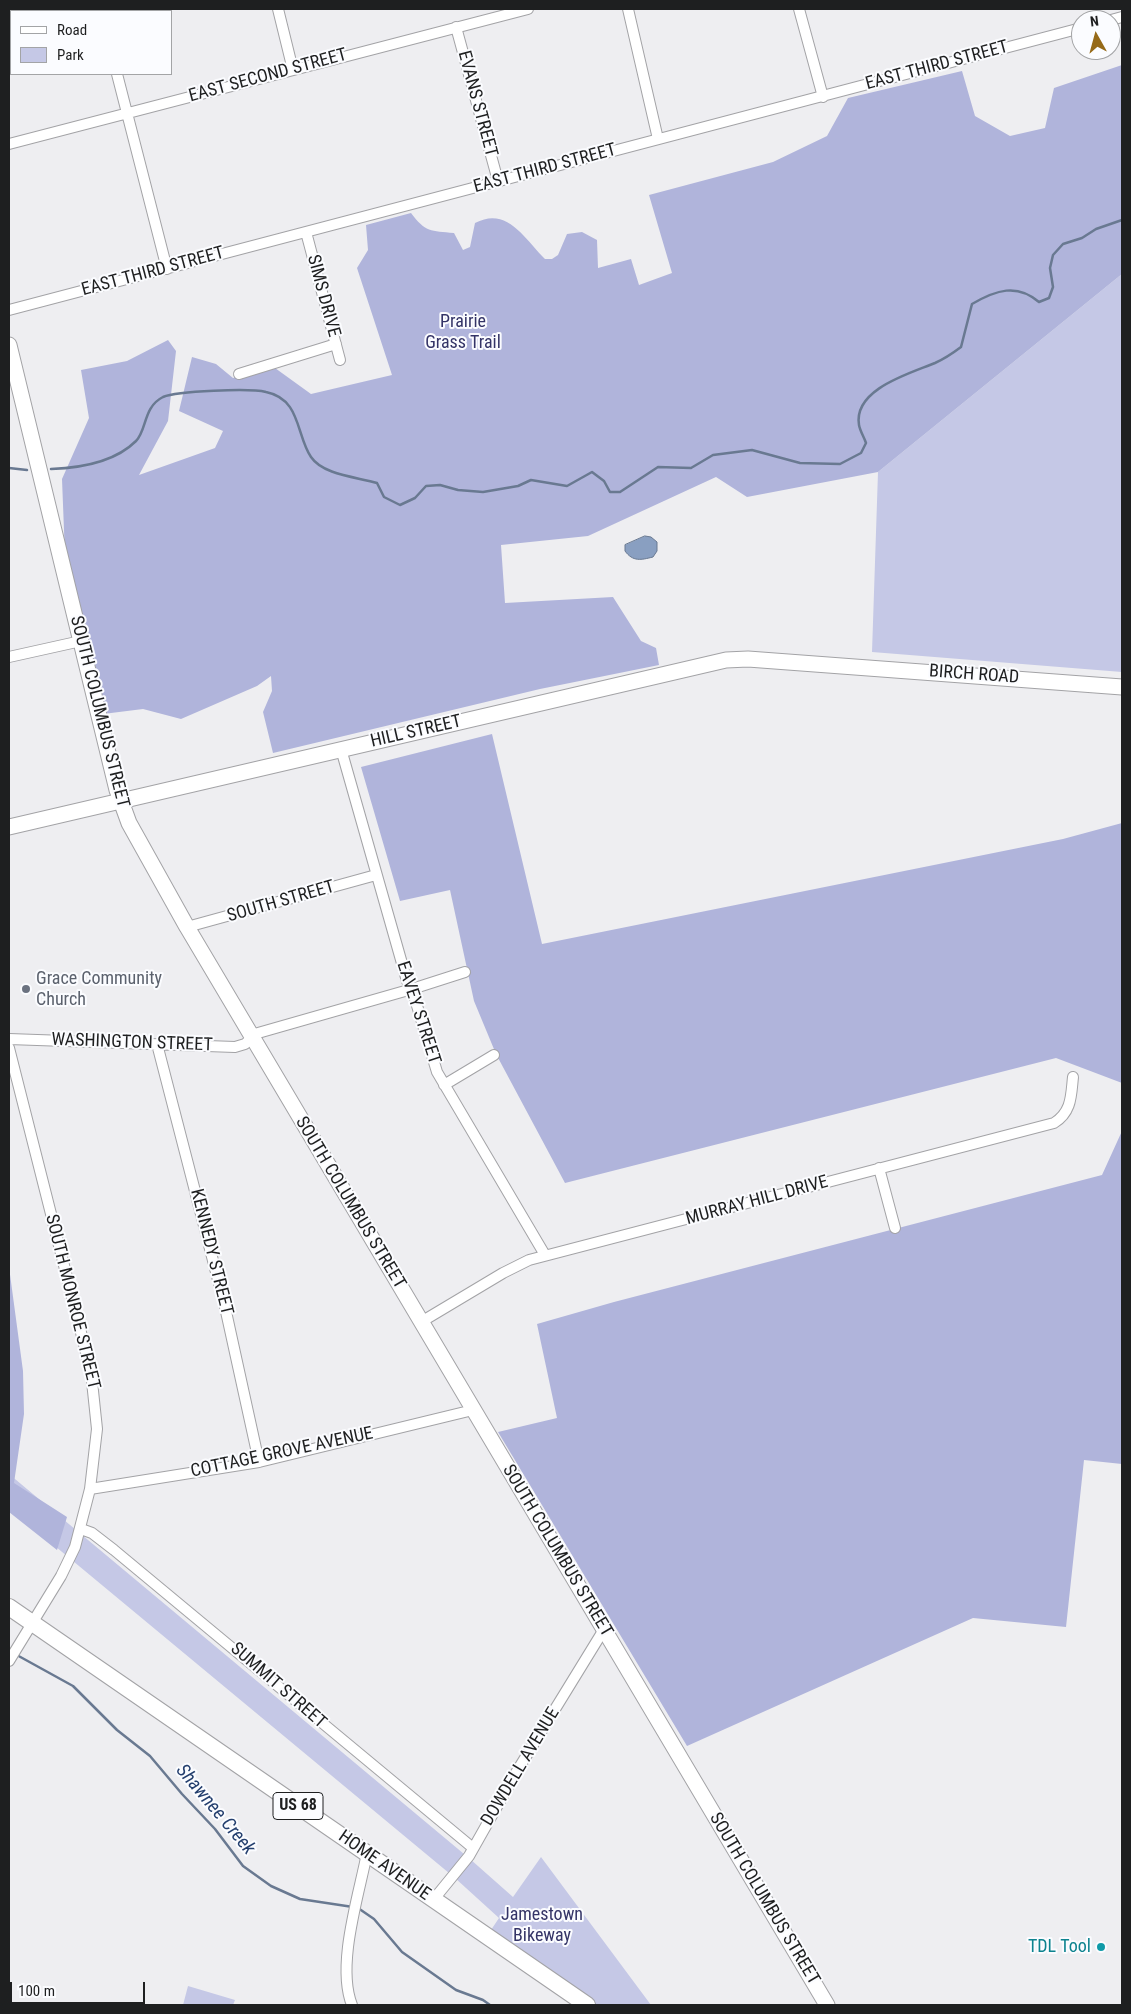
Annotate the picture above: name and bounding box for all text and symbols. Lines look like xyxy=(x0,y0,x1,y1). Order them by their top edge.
legend xyxy=(10,10,172,75)
north arrow xyxy=(1071,10,1121,60)
text: N xyxy=(1089,13,1100,30)
text: Road xyxy=(57,21,87,39)
street label: EAST THIRD STREET xyxy=(863,37,1011,95)
street label: EAST SECOND STREET xyxy=(187,45,349,107)
text: Park xyxy=(57,46,84,64)
street label: EVANS STREET xyxy=(452,49,502,159)
street label: EAST THIRD STREET xyxy=(471,140,619,198)
street label: EAST THIRD STREET xyxy=(79,243,227,301)
street label: SIMS DRIVE xyxy=(302,253,344,339)
park label: Prairie Grass Trail xyxy=(425,311,501,354)
street label: SOUTH COLUMBUS STREET xyxy=(65,614,133,810)
street label: BIRCH ROAD xyxy=(928,661,1020,689)
street label: HILL STREET xyxy=(368,711,464,753)
street label: SOUTH STREET xyxy=(225,876,337,928)
street label: EAVEY STREET xyxy=(391,959,445,1067)
place label: Grace Community Church xyxy=(36,968,162,1011)
marker: Grace Community Church xyxy=(20,983,32,995)
street label: WASHINGTON STREET xyxy=(51,1029,213,1057)
street label: SOUTH COLUMBUS STREET xyxy=(290,1113,410,1293)
street label: MURRAY HILL DRIVE xyxy=(684,1172,830,1230)
street label: KENNEDY STREET xyxy=(185,1187,237,1317)
street label: SOUTH MONROE STREET xyxy=(40,1212,104,1392)
street label: COTTAGE GROVE AVENUE xyxy=(189,1423,375,1483)
street label: SOUTH COLUMBUS STREET xyxy=(497,1461,617,1641)
street label: SUMMIT STREET xyxy=(226,1638,330,1734)
street label: DOWDELL AVENUE xyxy=(477,1704,565,1830)
water label: Shawnee Creek xyxy=(171,1760,259,1860)
road number: US 68 xyxy=(273,1792,323,1820)
street label: SOUTH COLUMBUS STREET xyxy=(704,1809,824,1989)
street label: HOME AVENUE xyxy=(334,1826,434,1906)
park label: Jamestown Bikeway xyxy=(501,1904,583,1946)
place label: TDL Tool xyxy=(1028,1936,1091,1958)
marker: TDL Tool xyxy=(1095,1941,1107,1953)
scale bar xyxy=(12,1972,148,2004)
text: 100 m xyxy=(18,1982,55,2000)

